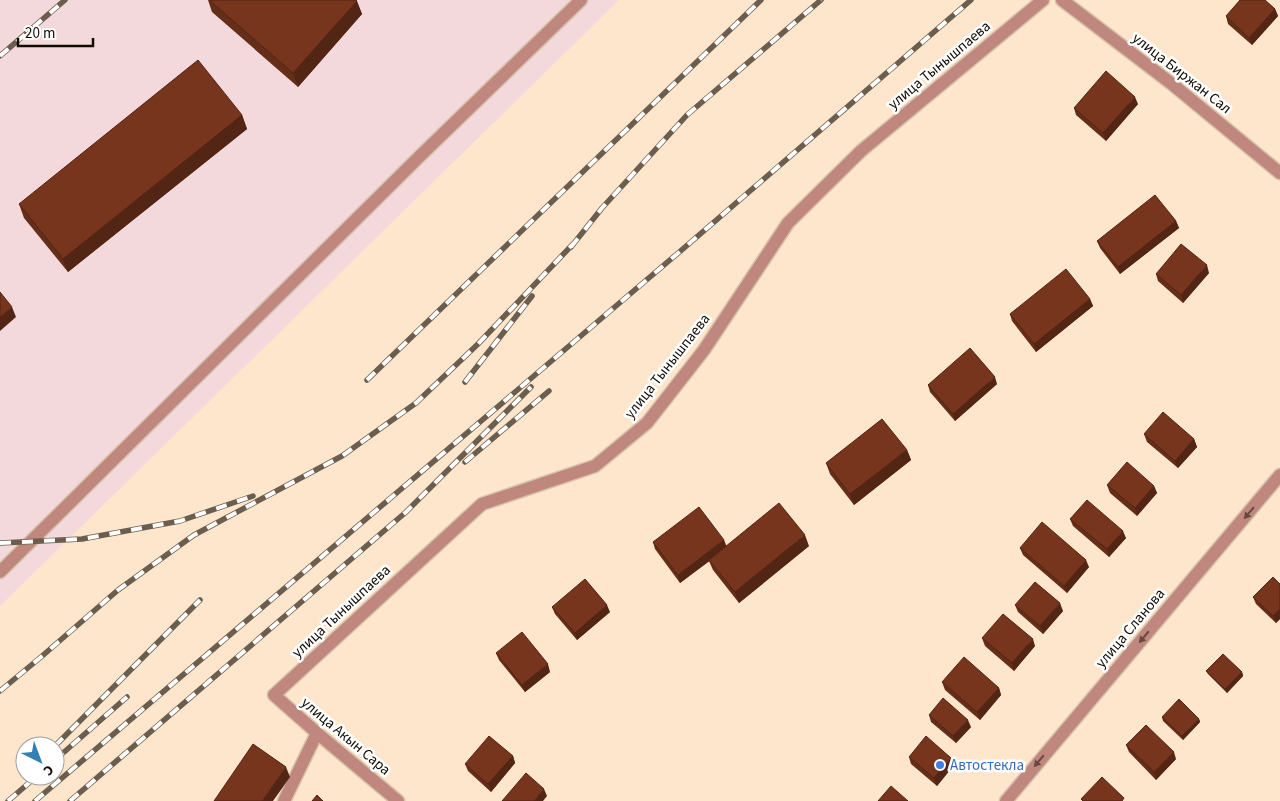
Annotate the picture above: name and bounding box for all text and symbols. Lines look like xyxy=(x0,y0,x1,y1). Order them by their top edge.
scale bar xyxy=(18,15,92,47)
street label: улица Тынышпаева xyxy=(884,16,995,115)
text: 20 m xyxy=(25,23,55,44)
street label: улица Биржан Сал xyxy=(1128,28,1236,119)
street label: улица Тынышпаева xyxy=(620,309,715,423)
one-way arrow xyxy=(1243,506,1254,519)
street label: улица Тынышпаева xyxy=(287,560,395,663)
street label: улица Сланова xyxy=(1091,584,1170,673)
one-way arrow xyxy=(1138,630,1149,643)
street label: улица Акын Сара xyxy=(296,693,395,780)
north arrow xyxy=(15,736,65,786)
place label: Автостекла xyxy=(950,755,1024,776)
one-way arrow xyxy=(1034,755,1045,767)
marker: Автостекла xyxy=(934,759,946,771)
text: С xyxy=(38,760,58,780)

